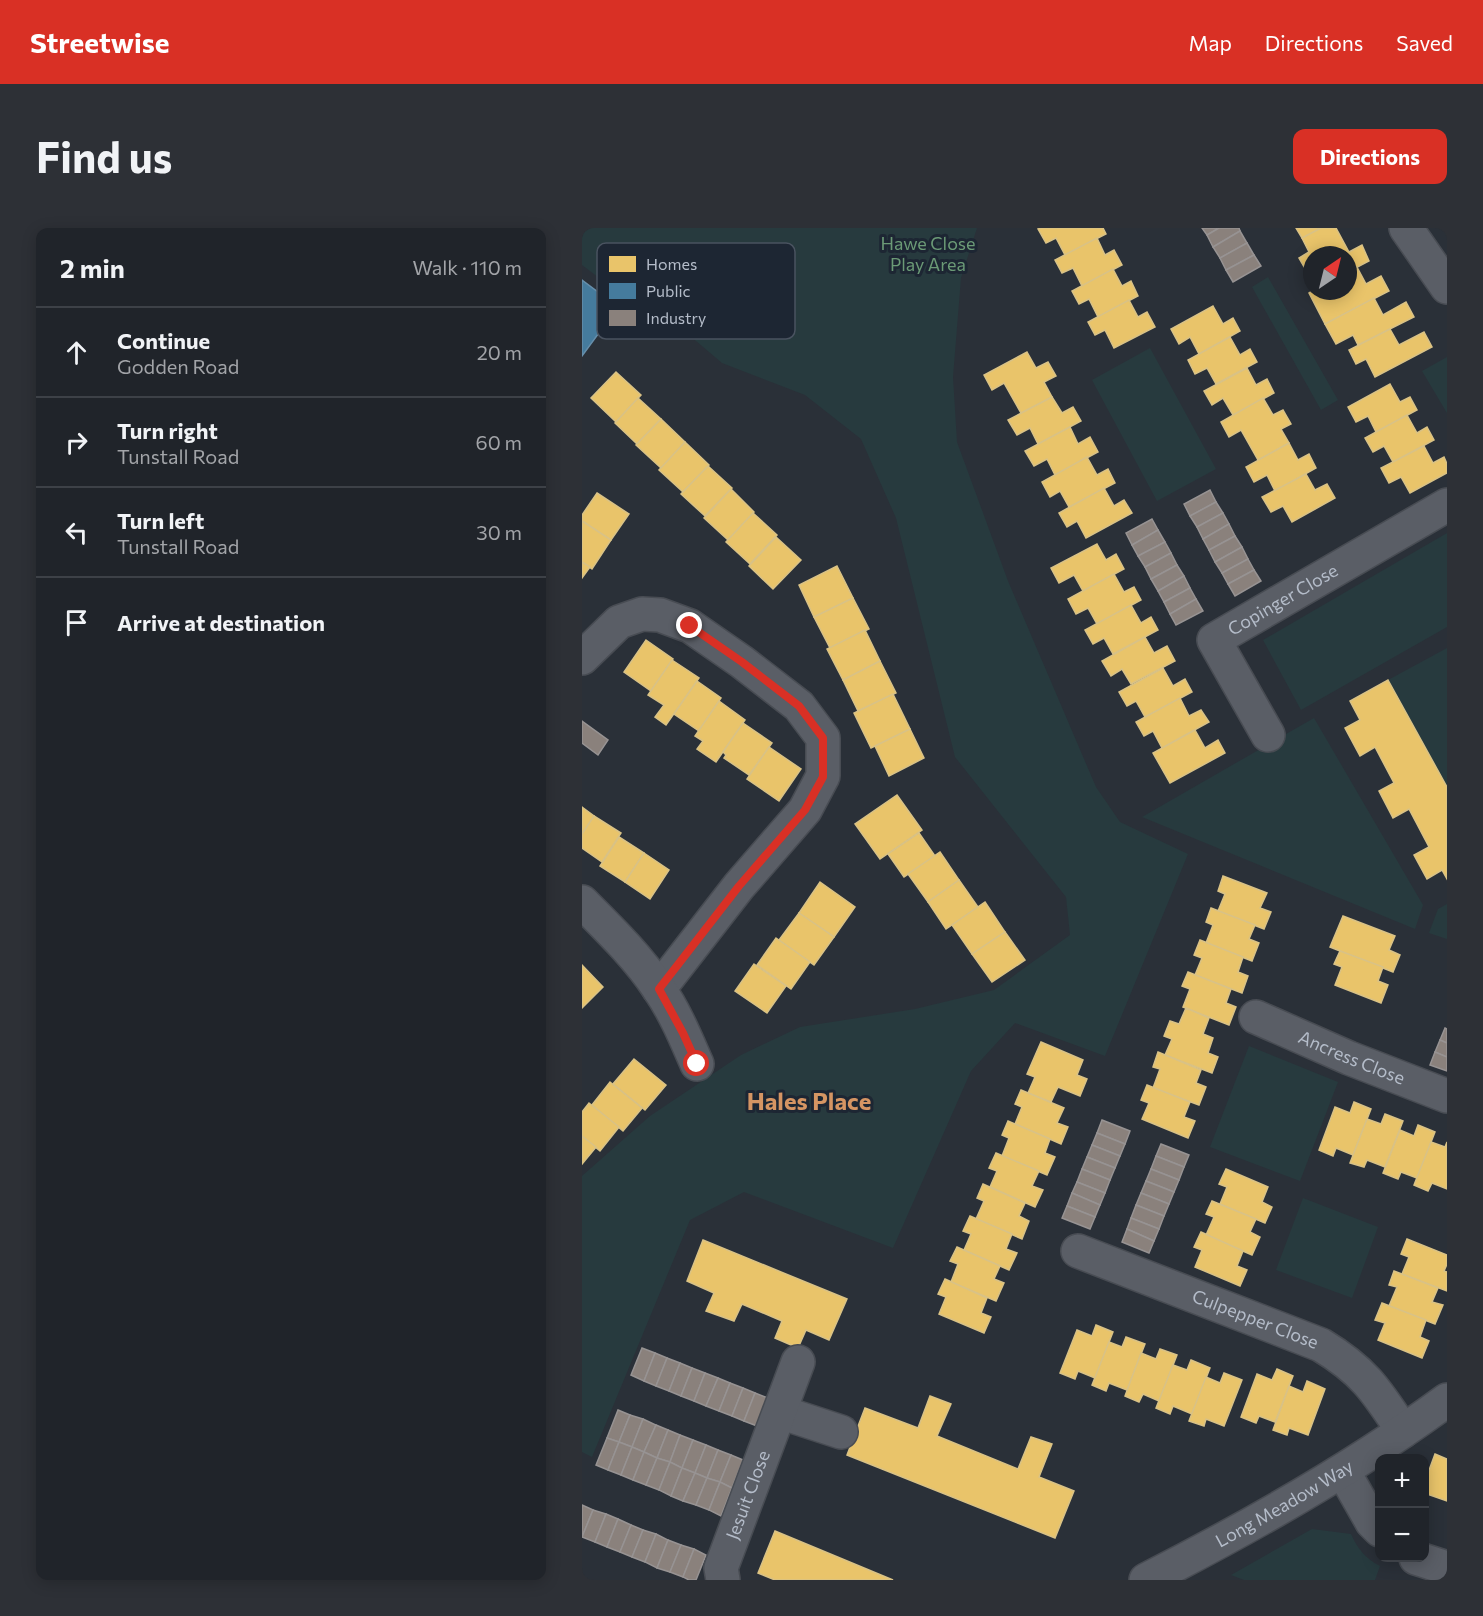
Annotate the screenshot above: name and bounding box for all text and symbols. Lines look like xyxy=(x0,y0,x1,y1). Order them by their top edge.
text: Streetwise xyxy=(30,25,170,59)
text: Map xyxy=(1189,30,1232,55)
text: Directions xyxy=(1265,30,1363,55)
text: Saved xyxy=(1396,30,1453,55)
button: Directions xyxy=(1293,129,1447,184)
text: Find us xyxy=(36,130,172,182)
park label: Hawe Close Play Area xyxy=(881,232,975,275)
legend xyxy=(597,243,795,339)
north arrow xyxy=(1303,246,1357,300)
text: 2 min xyxy=(60,252,125,283)
text: Homes xyxy=(646,254,697,273)
text: Walk · 110 m xyxy=(412,255,522,279)
text: Public xyxy=(646,281,691,300)
text: Industry xyxy=(646,308,706,327)
text: Continue xyxy=(117,327,210,354)
icon: ahead xyxy=(60,336,93,369)
text: 20 m xyxy=(477,340,522,364)
text: Godden Road xyxy=(117,354,239,378)
text: Turn right xyxy=(117,417,218,444)
icon: right xyxy=(60,426,93,459)
text: 60 m xyxy=(476,430,522,454)
text: Tunstall Road xyxy=(117,444,239,468)
text: Turn left xyxy=(117,507,204,534)
icon: left xyxy=(60,516,93,549)
text: 30 m xyxy=(476,520,522,544)
text: Tunstall Road xyxy=(117,534,239,558)
street label: Copinger Close xyxy=(1223,559,1341,640)
icon: arrive xyxy=(60,606,93,639)
text: Arrive at destination xyxy=(117,609,325,636)
route end xyxy=(676,612,702,638)
street label: Ancress Close xyxy=(1295,1025,1408,1089)
route start xyxy=(683,1050,709,1076)
district label: Hales Place xyxy=(747,1086,871,1115)
street label: Culpepper Close xyxy=(1189,1284,1322,1353)
street label: Jesuit Close xyxy=(721,1447,774,1542)
map controls xyxy=(1375,1454,1429,1562)
button: + xyxy=(1375,1454,1429,1508)
street label: Long Meadow Way xyxy=(1211,1455,1357,1552)
button: − xyxy=(1375,1508,1429,1562)

